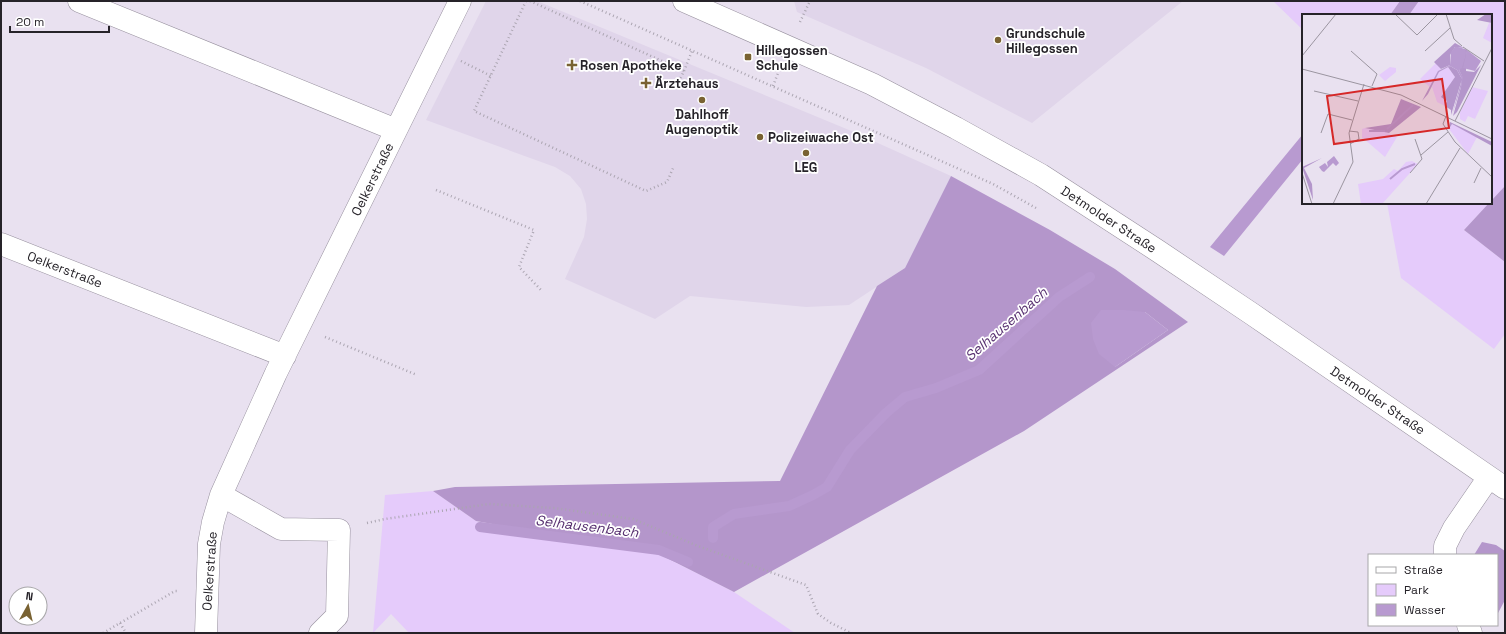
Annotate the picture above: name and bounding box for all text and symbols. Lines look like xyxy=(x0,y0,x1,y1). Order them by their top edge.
scale bar xyxy=(10,8,109,34)
text: 20 m xyxy=(16,14,44,30)
inset map xyxy=(1302,14,1492,204)
place label: Grundschule Hillegossen xyxy=(1006,25,1085,57)
marker: Grundschule Hillegossen xyxy=(993,35,1003,45)
place label: Hillegossen Schule xyxy=(756,42,828,74)
marker: Hillegossen Schule xyxy=(743,52,753,62)
place label: Rosen Apotheke xyxy=(580,57,682,74)
marker: Rosen Apotheke xyxy=(567,60,577,70)
place label: Ärztehaus xyxy=(655,75,719,92)
marker: Ärztehaus xyxy=(640,77,652,89)
marker: Dahlhoff Augenoptik xyxy=(697,95,707,105)
place label: Dahlhoff Augenoptik xyxy=(666,106,739,138)
place label: Polizeiwache Ost xyxy=(768,129,874,146)
marker: Polizeiwache Ost xyxy=(755,132,765,142)
street label: Oelkerstraße xyxy=(347,140,397,219)
marker: LEG xyxy=(801,148,811,158)
place label: LEG xyxy=(795,159,817,176)
street label: Detmolder Straße xyxy=(1058,182,1160,257)
street label: Oelkerstraße xyxy=(25,247,105,292)
water label: Selhausenbach xyxy=(961,283,1051,365)
street label: Detmolder Straße xyxy=(1327,362,1428,438)
water label: Selhausenbach xyxy=(535,511,640,541)
street label: Oelkerstraße xyxy=(198,531,221,611)
legend xyxy=(1368,554,1498,626)
text: Straße xyxy=(1404,562,1443,578)
text: Park xyxy=(1404,582,1429,598)
north arrow xyxy=(8,586,48,626)
text: N xyxy=(25,589,34,604)
text: Wasser xyxy=(1404,602,1446,618)

